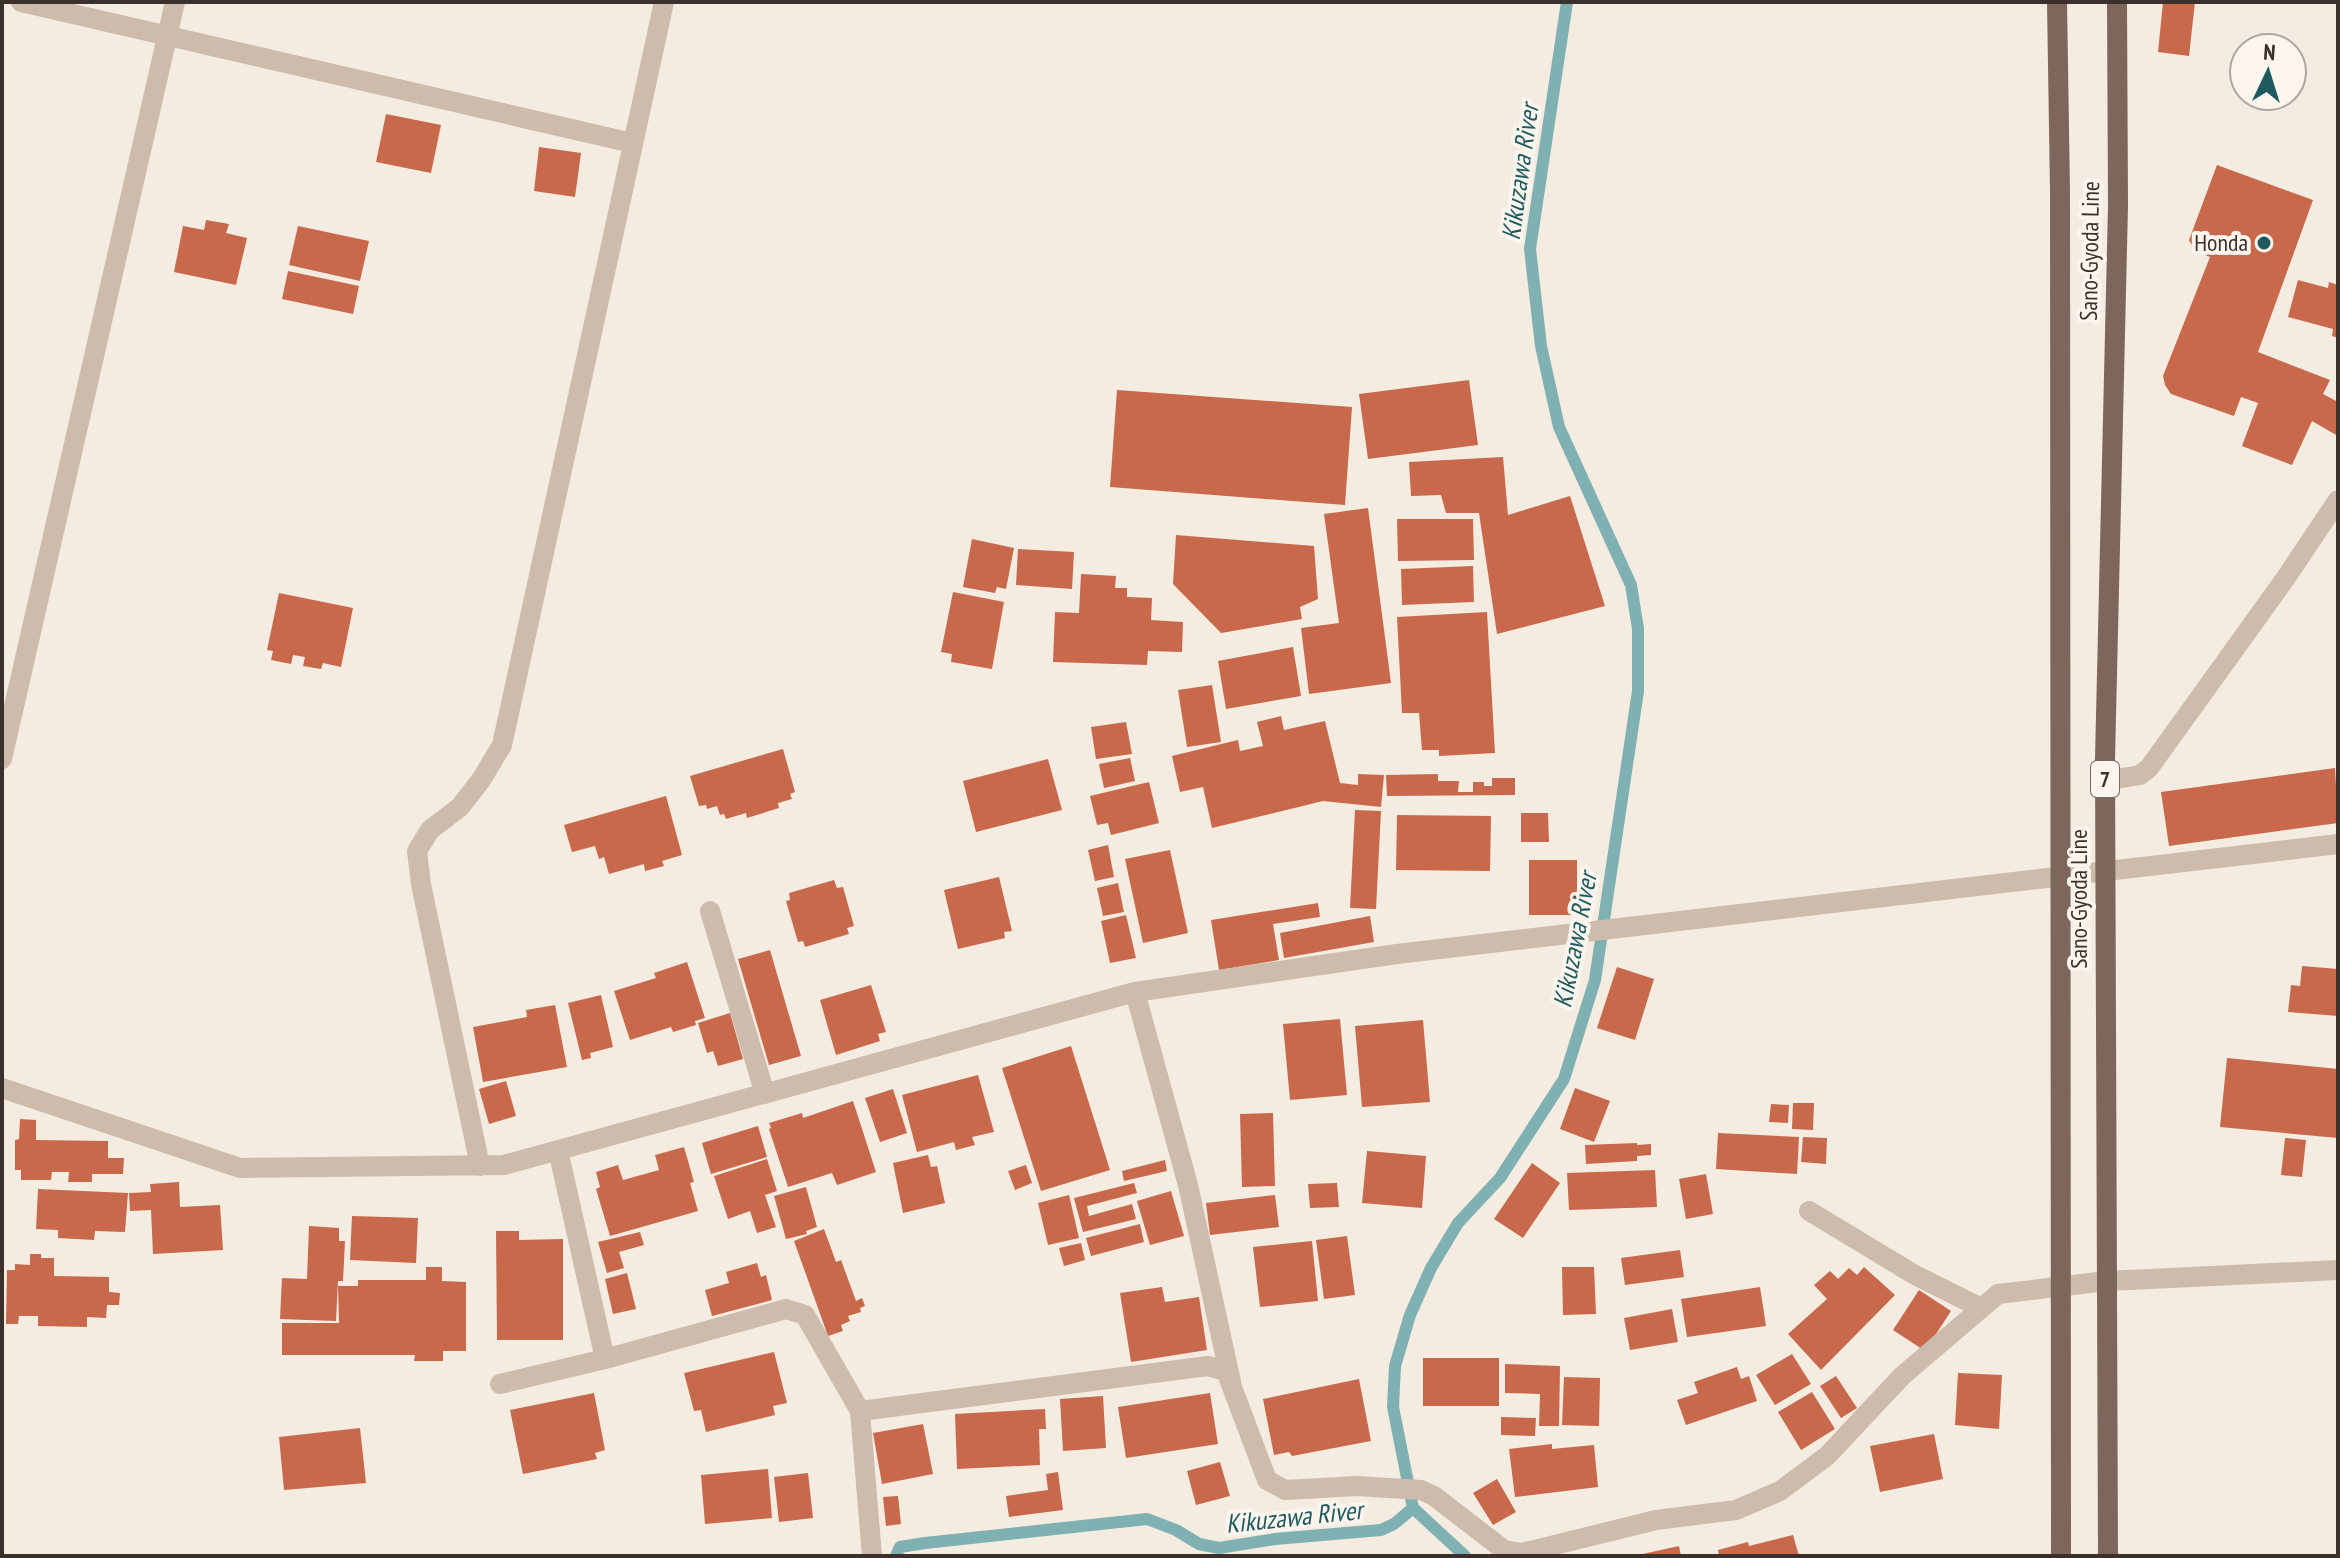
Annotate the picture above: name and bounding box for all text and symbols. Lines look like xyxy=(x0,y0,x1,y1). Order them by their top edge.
north arrow xyxy=(2228,32,2308,112)
text: N xyxy=(2262,38,2276,66)
water label: Kikuzawa River xyxy=(1494,98,1546,242)
street label: Sano-Gyoda Line xyxy=(2073,181,2106,321)
place label: Honda xyxy=(2194,227,2248,258)
marker: Honda xyxy=(2255,234,2273,252)
road number: 7 xyxy=(2091,761,2119,797)
street label: Sano-Gyoda Line xyxy=(2063,829,2094,969)
water label: Kikuzawa River xyxy=(1545,866,1605,1010)
water label: Kikuzawa River xyxy=(1224,1493,1368,1540)

